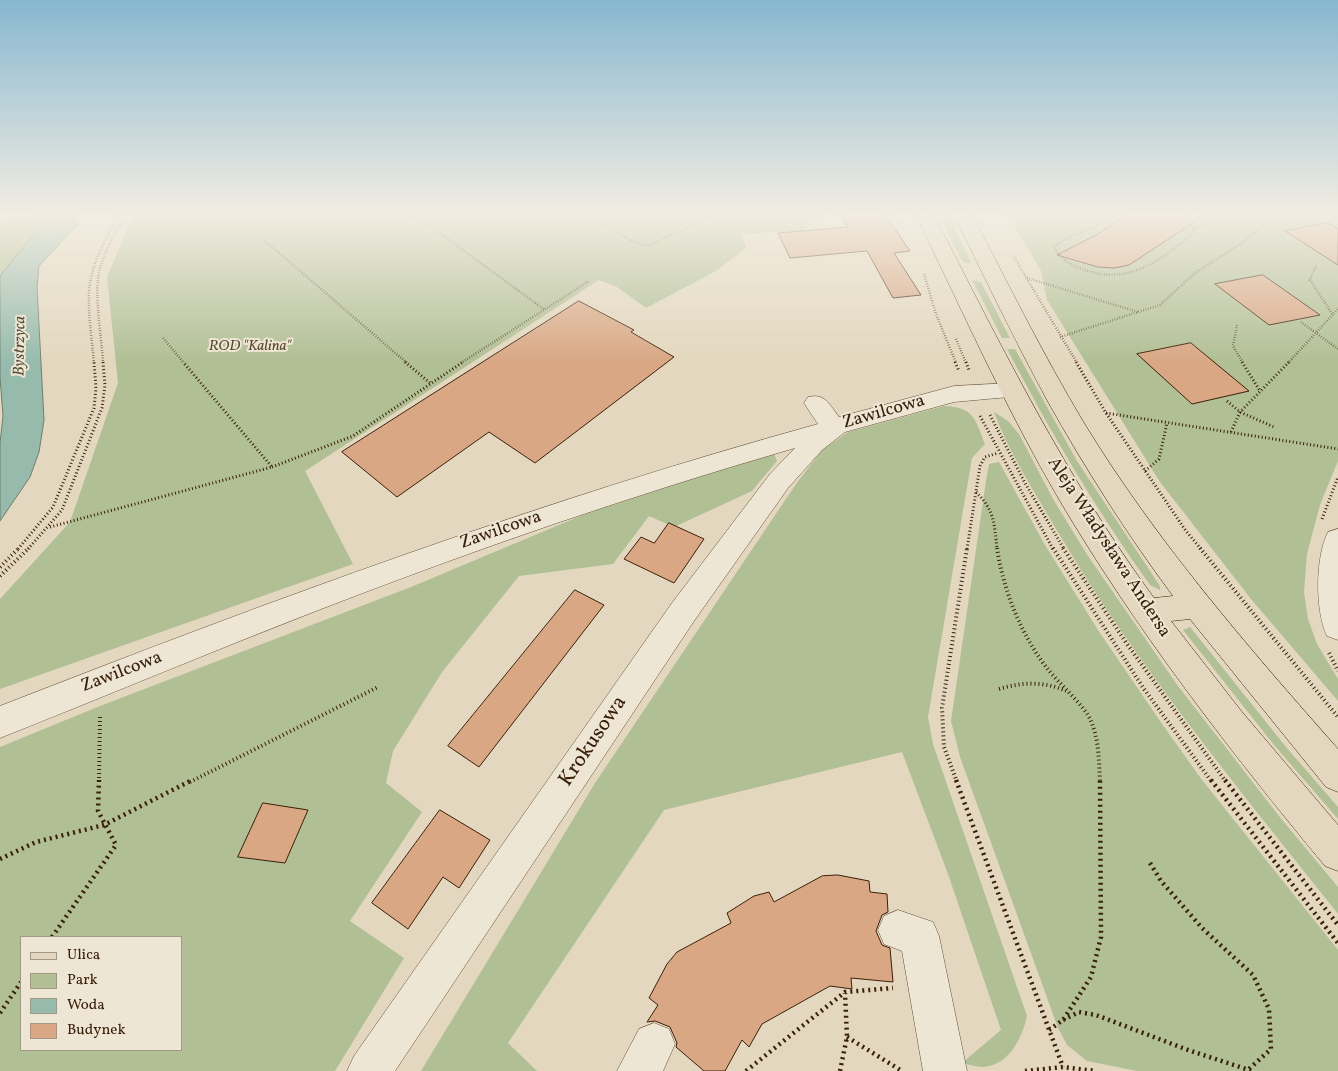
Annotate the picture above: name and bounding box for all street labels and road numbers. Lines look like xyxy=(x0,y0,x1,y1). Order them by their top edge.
street label: Zawilcowa xyxy=(840,391,928,435)
street label: Aleja Władysława Andersa xyxy=(1042,454,1174,642)
street label: Zawilcowa xyxy=(457,507,545,555)
street label: Zawilcowa xyxy=(79,648,165,698)
street label: Krokusowa xyxy=(554,692,634,792)

